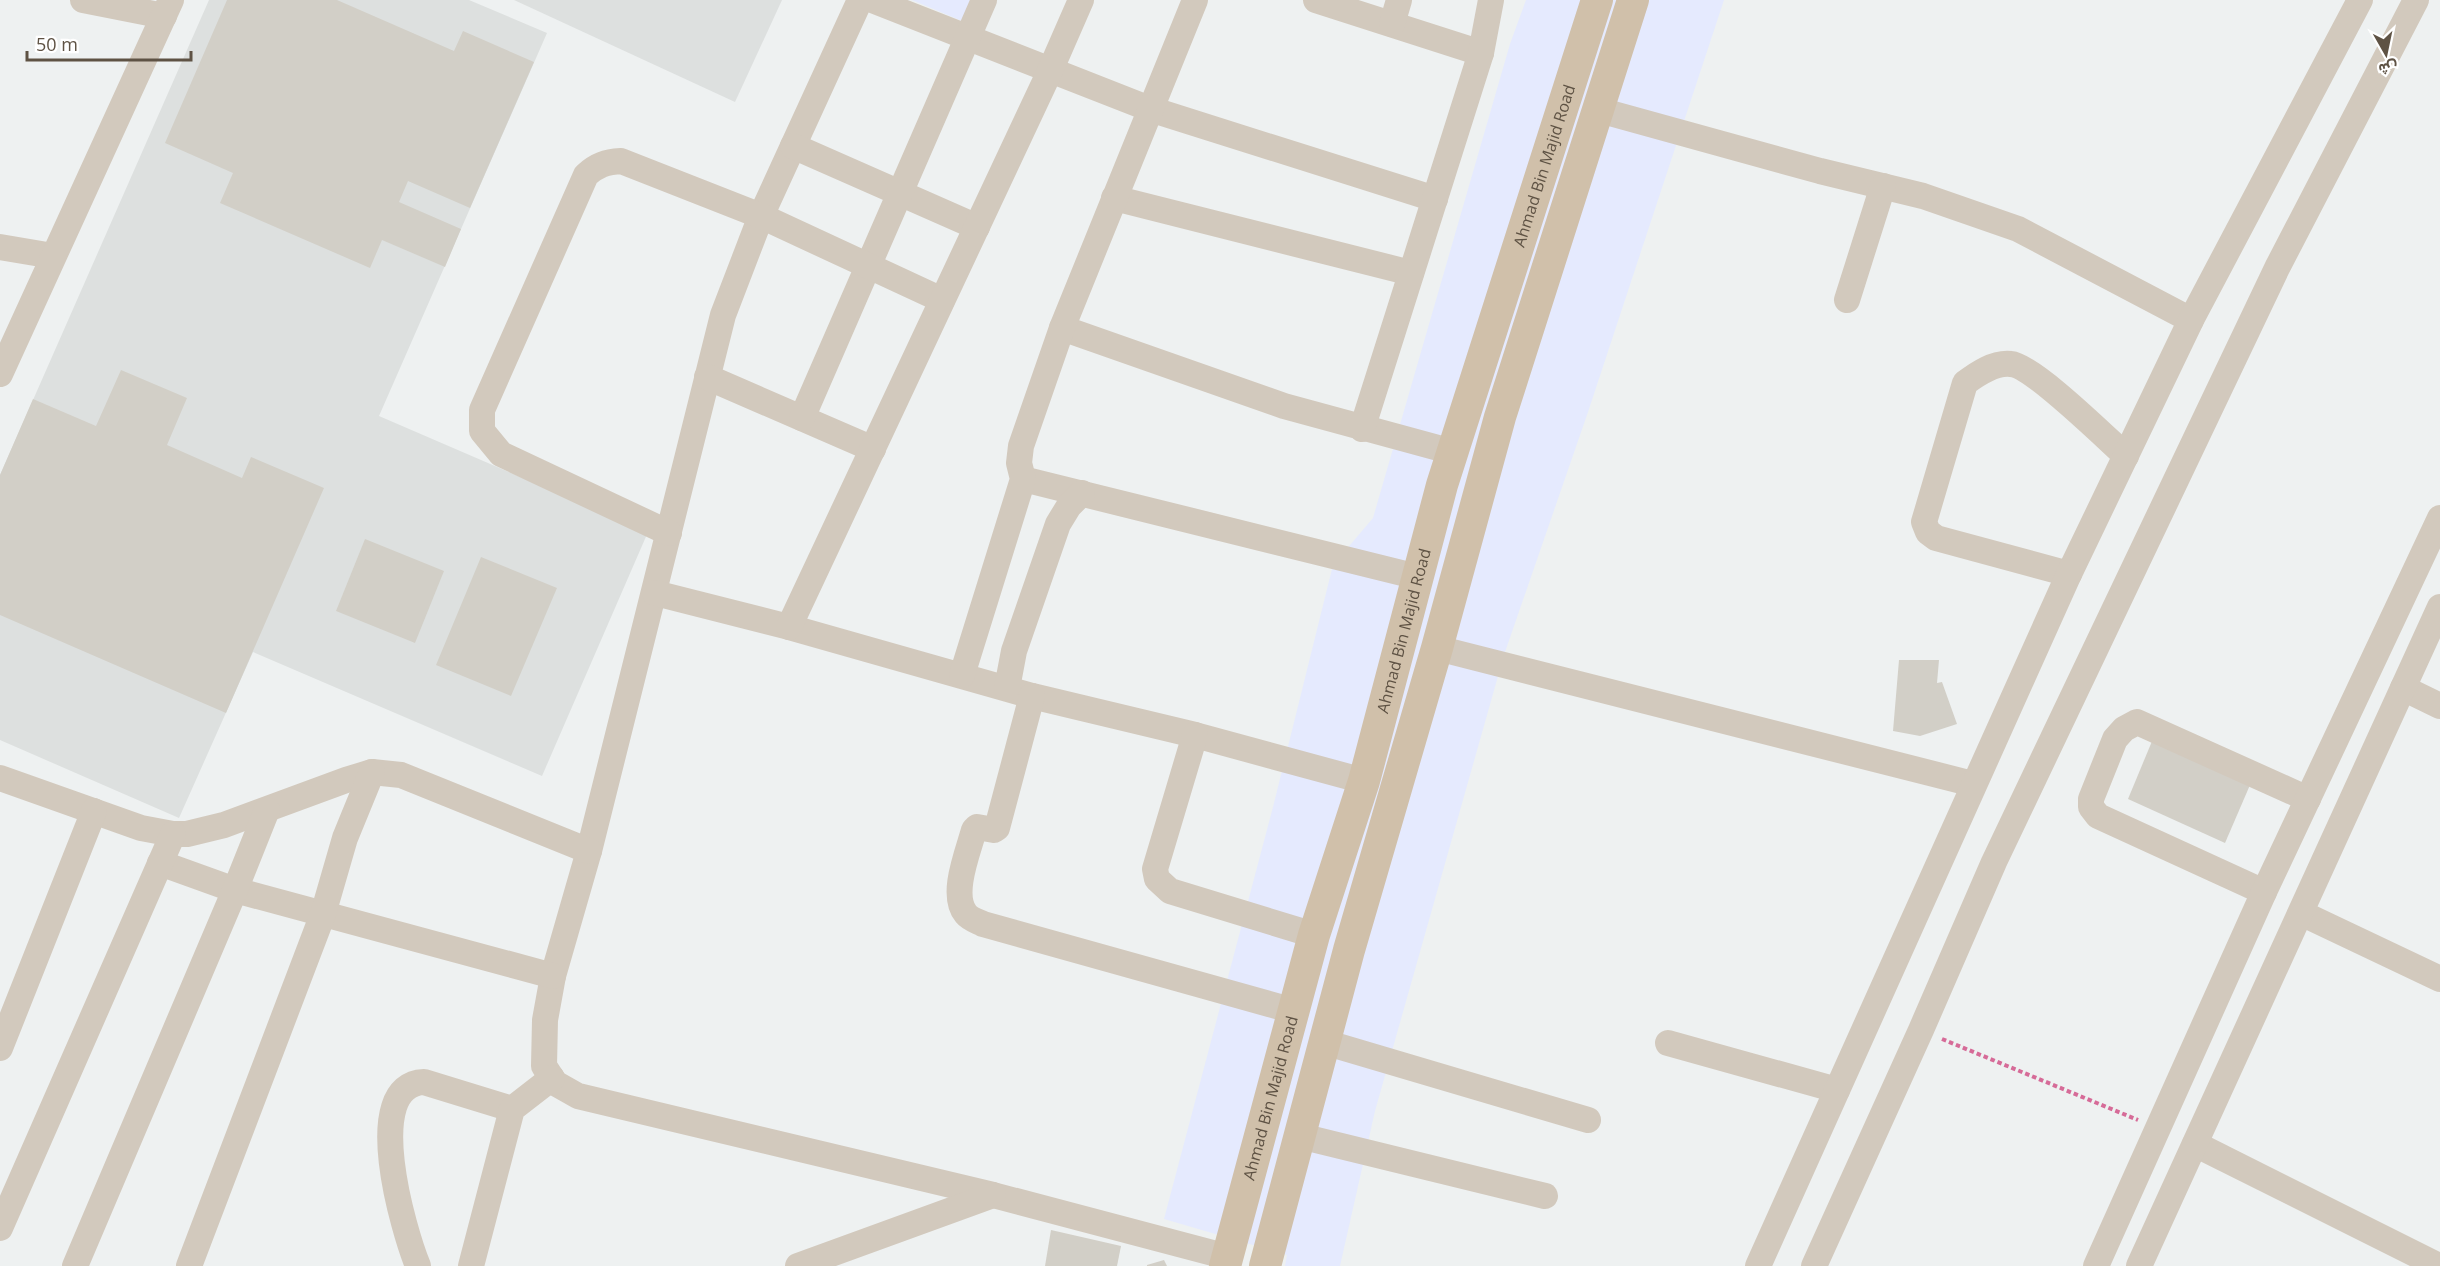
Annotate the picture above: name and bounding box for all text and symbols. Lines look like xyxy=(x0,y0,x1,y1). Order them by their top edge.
scale bar xyxy=(27,24,190,62)
north arrow xyxy=(2356,24,2416,84)
text: 50 m xyxy=(36,32,78,56)
text: ش xyxy=(2377,56,2400,81)
street label: Ahmad Bin Majid Road xyxy=(1508,82,1580,250)
street label: Ahmad Bin Majid Road xyxy=(1371,546,1436,716)
street label: Ahmad Bin Majid Road xyxy=(1238,1013,1303,1183)

